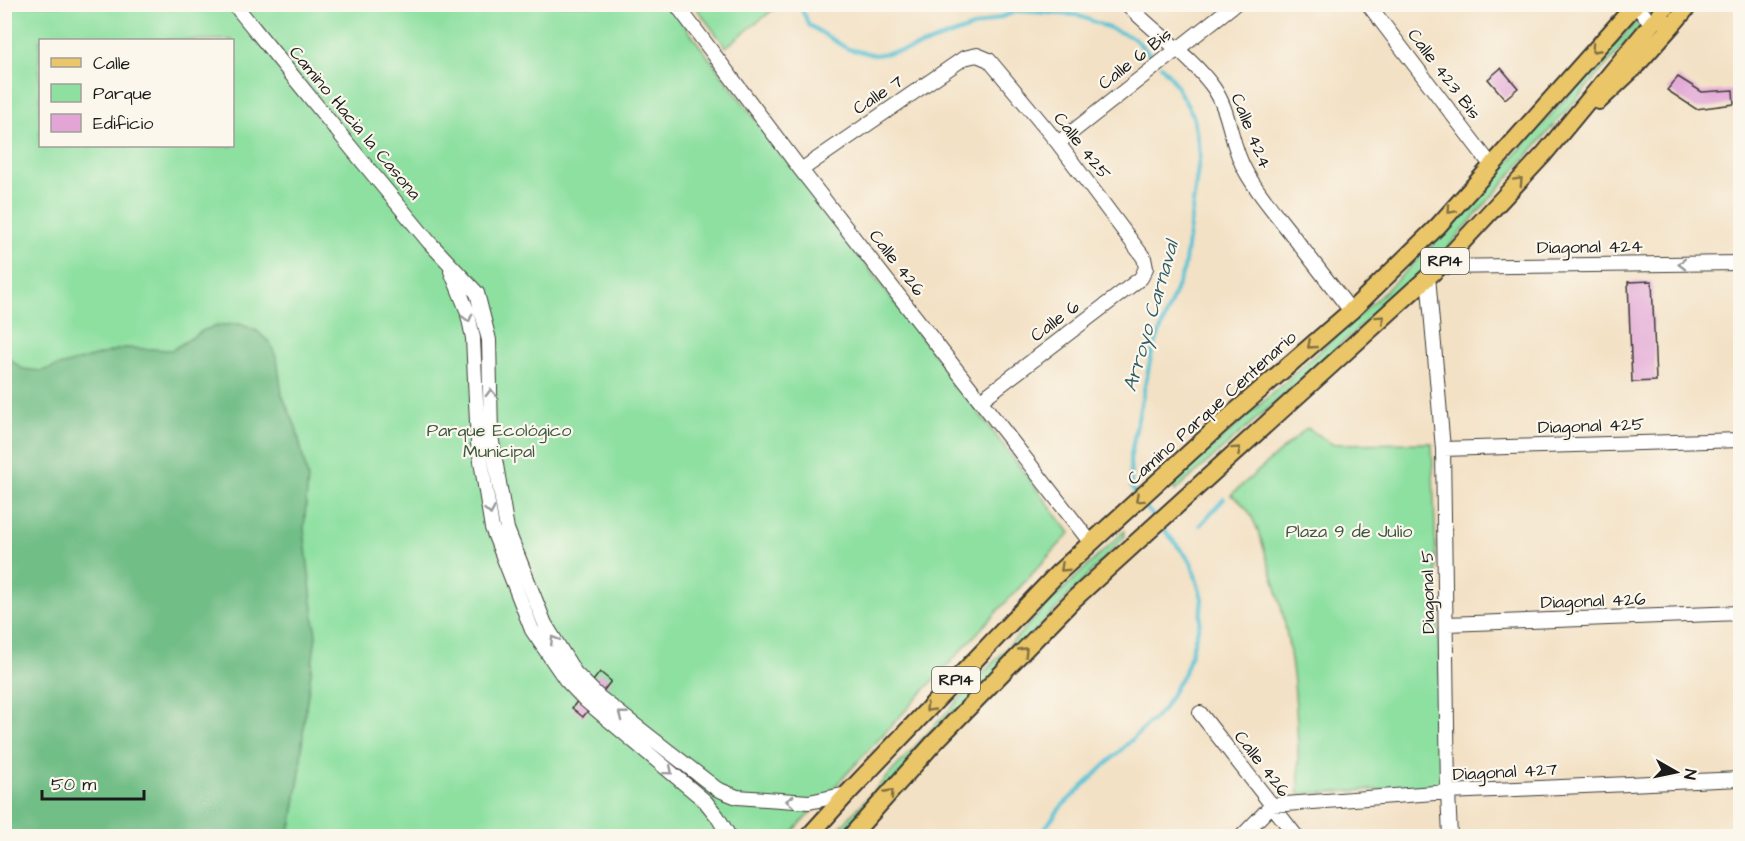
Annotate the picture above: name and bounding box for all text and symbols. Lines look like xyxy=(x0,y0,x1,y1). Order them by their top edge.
street label: Calle 6 Bis xyxy=(1093,22,1177,96)
street label: Calle 423 Bis xyxy=(1402,23,1486,125)
legend xyxy=(39,39,234,147)
street label: Camino Hacia la Casona xyxy=(283,41,427,205)
one-way arrow xyxy=(1591,43,1602,53)
text: Calle xyxy=(93,51,131,76)
street label: Calle 7 xyxy=(848,69,908,121)
text: Parque xyxy=(93,81,152,106)
street label: Calle 424 xyxy=(1225,90,1277,172)
street label: Calle 425 xyxy=(1048,107,1117,185)
text: Edificio xyxy=(93,111,153,136)
one-way arrow xyxy=(1512,177,1523,187)
one-way arrow xyxy=(1447,203,1458,214)
street label: Calle 426 xyxy=(863,224,931,302)
street label: Diagonal 424 xyxy=(1537,234,1643,261)
water label: Arroyo Carnaval xyxy=(1116,235,1188,395)
road number: RP14 xyxy=(1421,248,1469,274)
one-way arrow xyxy=(1678,258,1687,270)
street label: Calle 6 xyxy=(1025,294,1085,348)
one-way arrow xyxy=(461,313,474,323)
one-way arrow xyxy=(1375,315,1385,326)
street label: Camino Parque Centenario xyxy=(1122,325,1302,491)
one-way arrow xyxy=(1307,338,1318,349)
one-way arrow xyxy=(484,389,497,398)
street label: Diagonal 425 xyxy=(1537,412,1645,441)
park label: Parque Ecológico Municipal xyxy=(427,418,571,464)
one-way arrow xyxy=(1231,446,1241,457)
one-way arrow xyxy=(1136,492,1146,503)
one-way arrow xyxy=(483,507,495,516)
park label: Plaza 9 de Julio xyxy=(1286,519,1412,544)
street label: Diagonal 5 xyxy=(1415,550,1442,634)
one-way arrow xyxy=(1061,561,1071,572)
street label: Diagonal 426 xyxy=(1540,587,1646,616)
one-way arrow xyxy=(550,636,562,646)
one-way arrow xyxy=(1016,648,1027,659)
road number: RP14 xyxy=(932,667,980,693)
one-way arrow xyxy=(925,702,936,712)
one-way arrow xyxy=(617,711,628,722)
street label: Calle 426 xyxy=(1228,725,1296,803)
north arrow xyxy=(1646,742,1706,802)
street label: Diagonal 427 xyxy=(1452,757,1558,788)
scale bar xyxy=(42,763,144,801)
one-way arrow xyxy=(662,763,673,774)
text: N xyxy=(1678,768,1701,781)
text: 50 m xyxy=(51,772,96,797)
one-way arrow xyxy=(883,789,894,800)
one-way arrow xyxy=(785,794,794,807)

